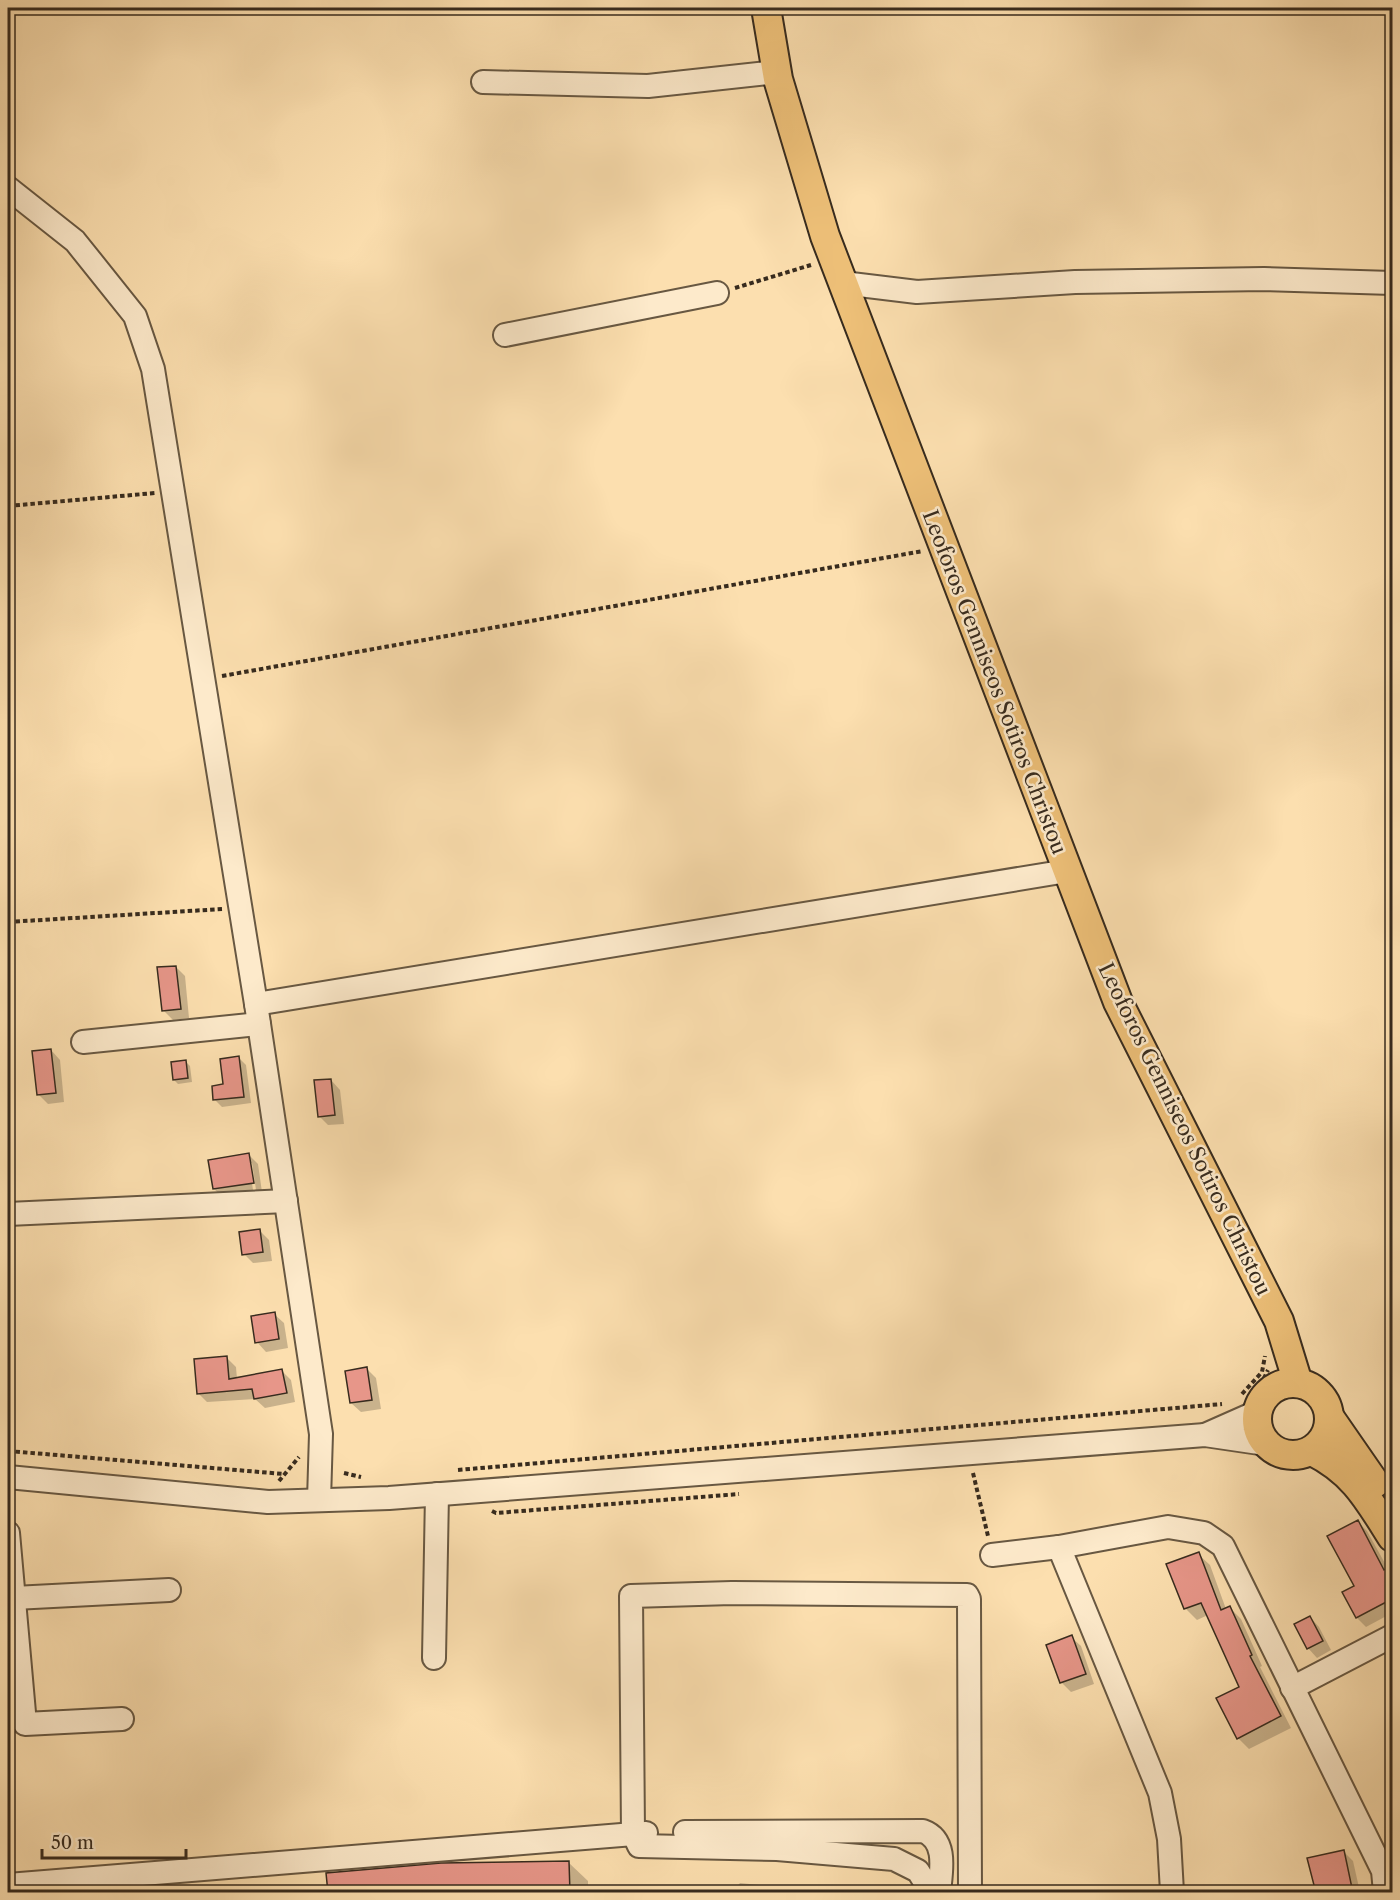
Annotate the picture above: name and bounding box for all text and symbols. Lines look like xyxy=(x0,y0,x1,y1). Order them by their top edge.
street label: Leoforos Genniseos Sotiros Christou xyxy=(918,506,1072,858)
street label: Leoforos Genniseos Sotiros Christou xyxy=(1093,959,1277,1299)
scale bar xyxy=(42,1822,186,1860)
text: 50 m xyxy=(51,1832,94,1854)

